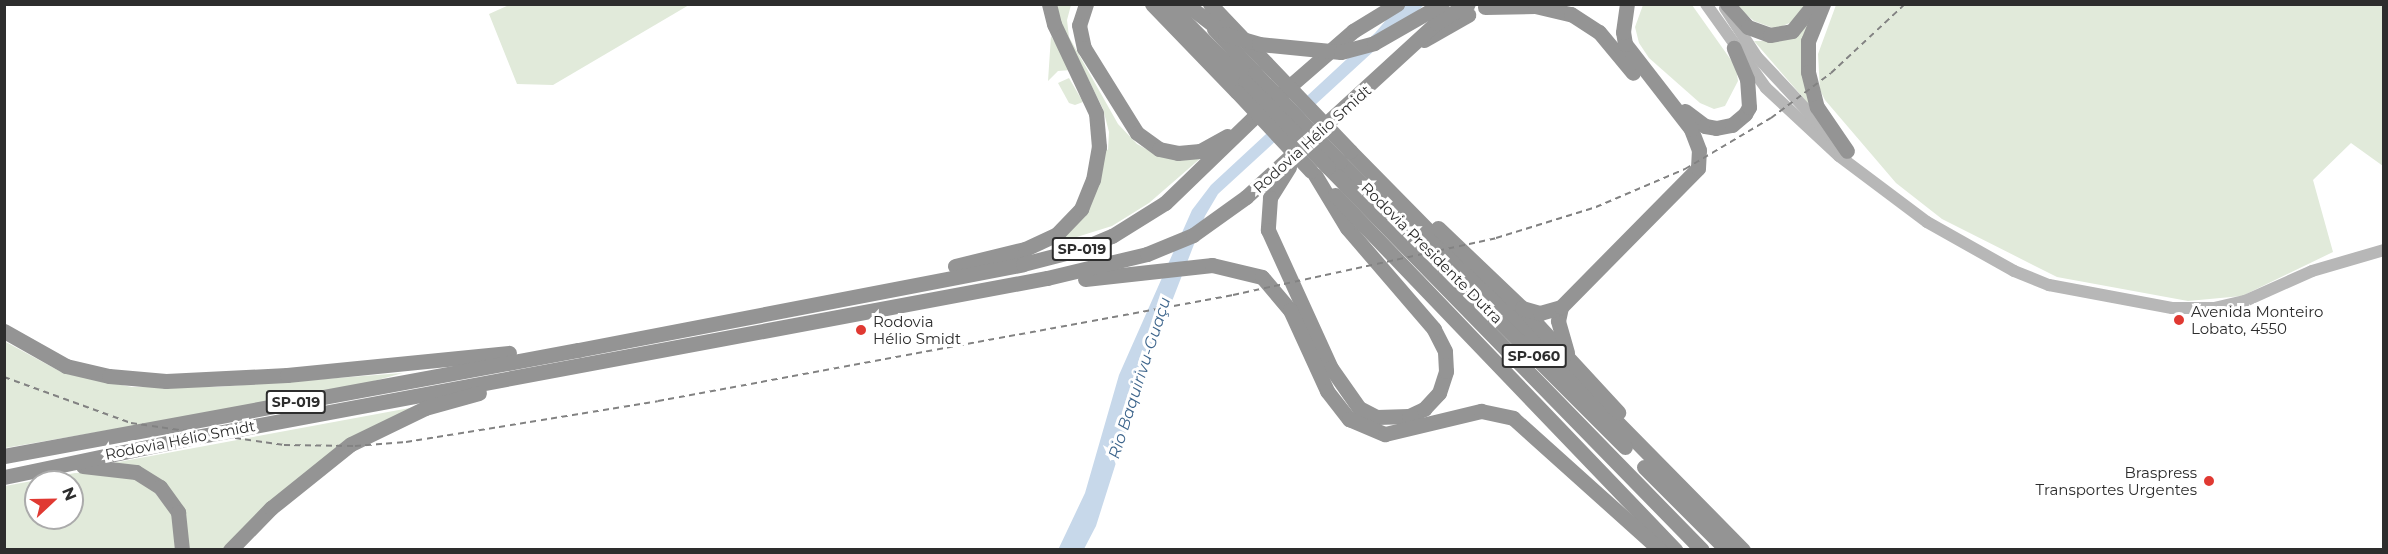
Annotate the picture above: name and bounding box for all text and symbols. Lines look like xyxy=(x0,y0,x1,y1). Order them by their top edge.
street label: Rodovia Hélio Smidt xyxy=(1249,81,1375,197)
street label: Rodovia Presidente Dutra xyxy=(1358,179,1506,327)
road number: SP-019 xyxy=(1050,238,1114,260)
water label: Rio Baquirivu-Guaçu xyxy=(1105,295,1175,461)
place label: Avenida Monteiro Lobato, 4550 xyxy=(2191,302,2323,337)
place label: Rodovia Hélio Smidt xyxy=(873,312,961,347)
marker: Avenida Monteiro Lobato, 4550 xyxy=(2172,313,2186,327)
marker: Rodovia Hélio Smidt xyxy=(854,323,868,337)
road number: SP-060 xyxy=(1501,345,1567,367)
road number: SP-019 xyxy=(264,391,328,413)
street label: Rodovia Hélio Smidt xyxy=(103,417,257,463)
place label: Braspress Transportes Urgentes xyxy=(2036,463,2197,498)
north arrow xyxy=(24,470,84,530)
marker: Braspress Transportes Urgentes xyxy=(2202,474,2216,488)
text: N xyxy=(58,484,81,503)

